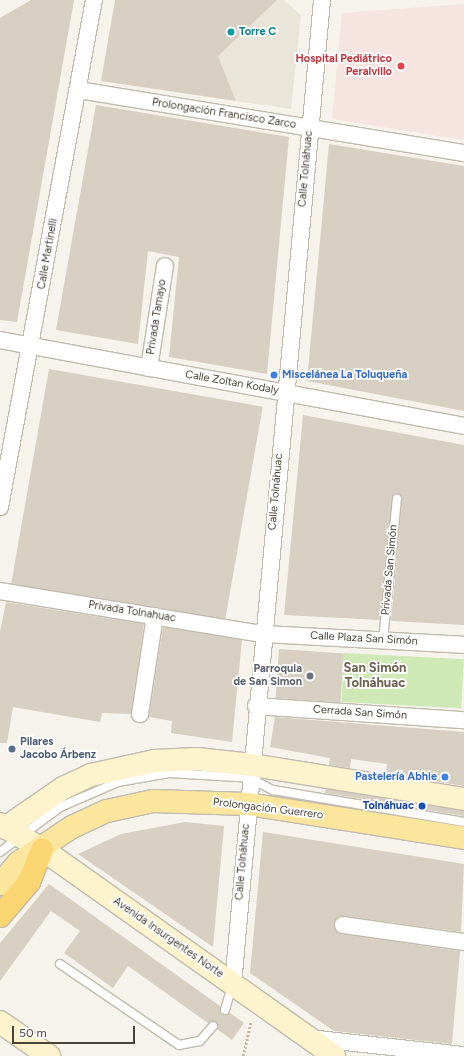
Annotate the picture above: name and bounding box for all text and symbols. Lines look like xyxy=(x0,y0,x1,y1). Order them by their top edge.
place label: Torre C xyxy=(239,25,276,39)
marker: Torre C xyxy=(226,27,236,37)
place label: Hospital Pediátrico Peralvillo xyxy=(296,53,392,79)
marker: Hospital Pediátrico Peralvillo xyxy=(395,60,407,72)
street label: Prolongación Francisco Zarco xyxy=(151,96,297,132)
street label: Calle Tolnáhuac xyxy=(296,130,316,208)
street label: Calle Martinelli xyxy=(35,217,61,291)
street label: Privada Tamayo xyxy=(144,278,170,356)
street label: Calle Zoltan Kodaly xyxy=(184,368,280,398)
place label: Miscelánea La Toluqueña xyxy=(282,368,407,382)
marker: Miscelánea La Toluqueña xyxy=(269,370,279,380)
street label: Calle Tolnáhuac xyxy=(266,453,286,531)
street label: Privada San Simón xyxy=(379,524,401,616)
street label: Privada Tolnahuac xyxy=(87,599,177,625)
street label: Calle Plaza San Simón xyxy=(310,630,418,648)
district label: San Simón Tolnáhuac xyxy=(344,661,406,692)
place label: Parroquia de San Simon xyxy=(234,663,302,689)
marker: Parroquia de San Simon xyxy=(305,671,315,681)
street label: Cerrada San Simón xyxy=(313,703,407,723)
place label: Pilares Jacobo Árbenz xyxy=(20,736,96,762)
marker: Pilares Jacobo Árbenz xyxy=(7,744,17,754)
place label: Pastelería Abhie xyxy=(355,770,437,784)
marker: Pastelería Abhie xyxy=(440,772,450,782)
street label: Prolongación Guerrero xyxy=(212,796,324,822)
place label: Tolnáhuac xyxy=(363,799,414,813)
marker: Tolnáhuac xyxy=(417,801,427,811)
street label: Calle Tolnáhuac xyxy=(233,823,253,901)
street label: Avenida Insurgentes Norte xyxy=(110,895,226,981)
scale bar xyxy=(14,1018,137,1044)
text: 50 m xyxy=(19,1026,47,1040)

